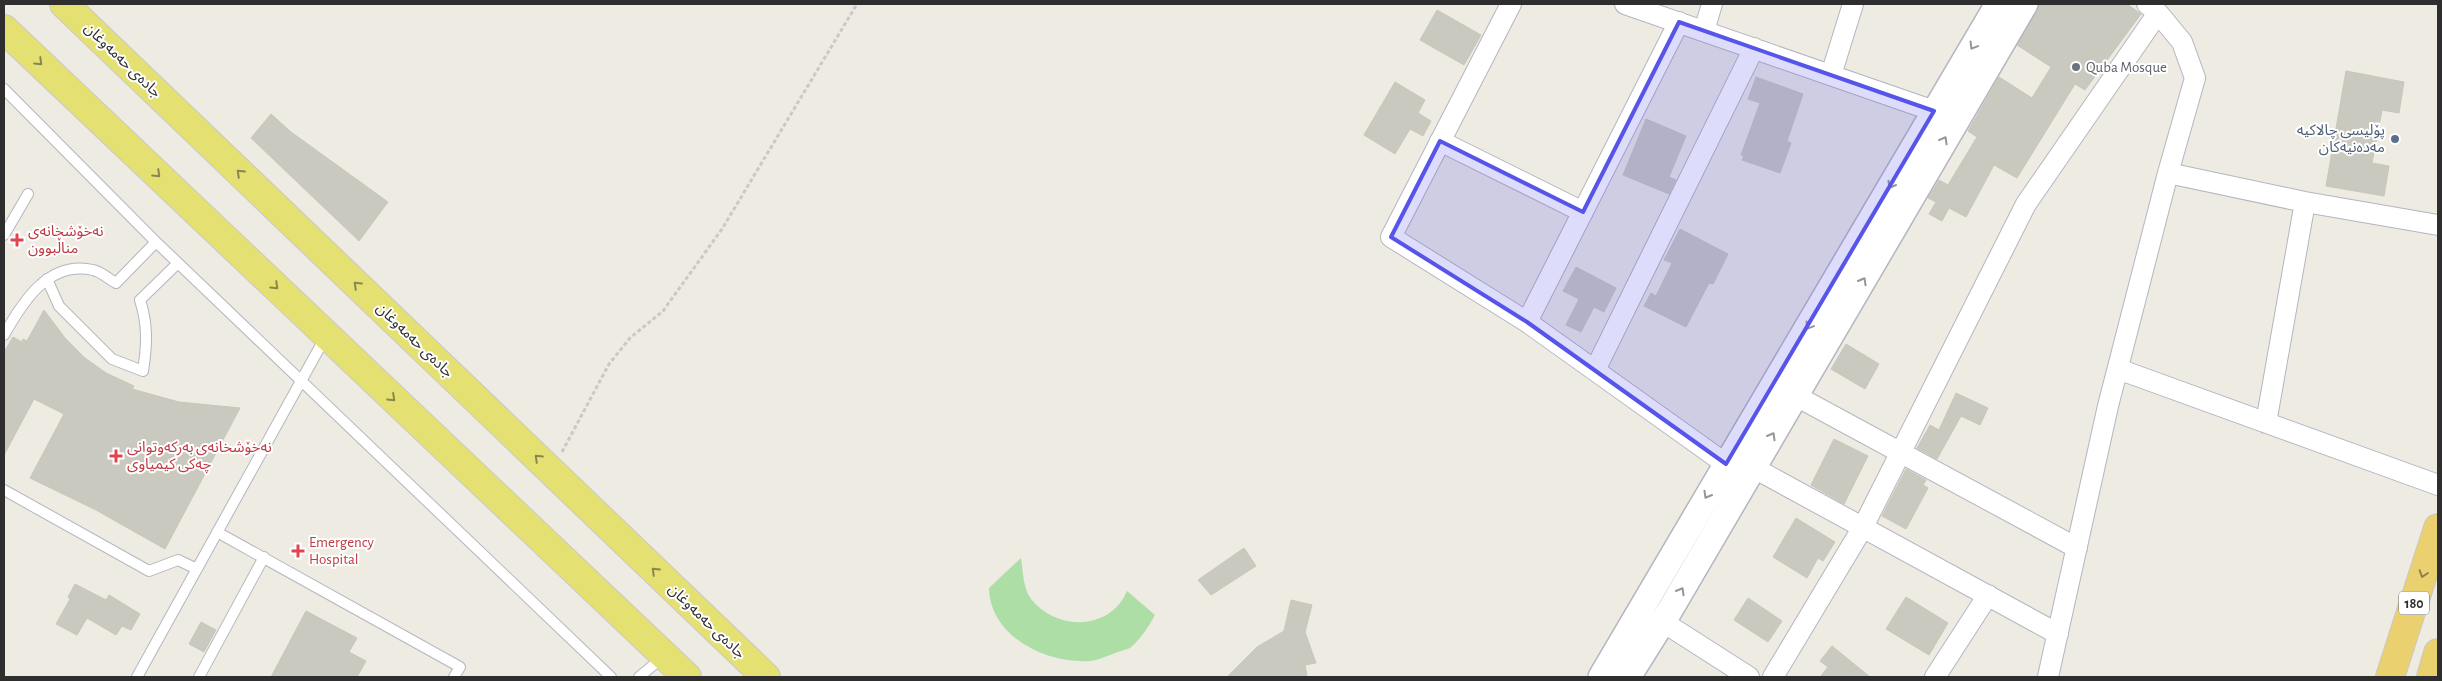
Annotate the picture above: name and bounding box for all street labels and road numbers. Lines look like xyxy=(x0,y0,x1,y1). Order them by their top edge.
street label: جادەی حەمەوغان xyxy=(81,20,164,101)
street label: جادەی حەمەوغان xyxy=(373,300,456,381)
street label: جادەی حەمەوغان xyxy=(665,581,748,662)
road number: 180 xyxy=(2399,592,2429,614)

